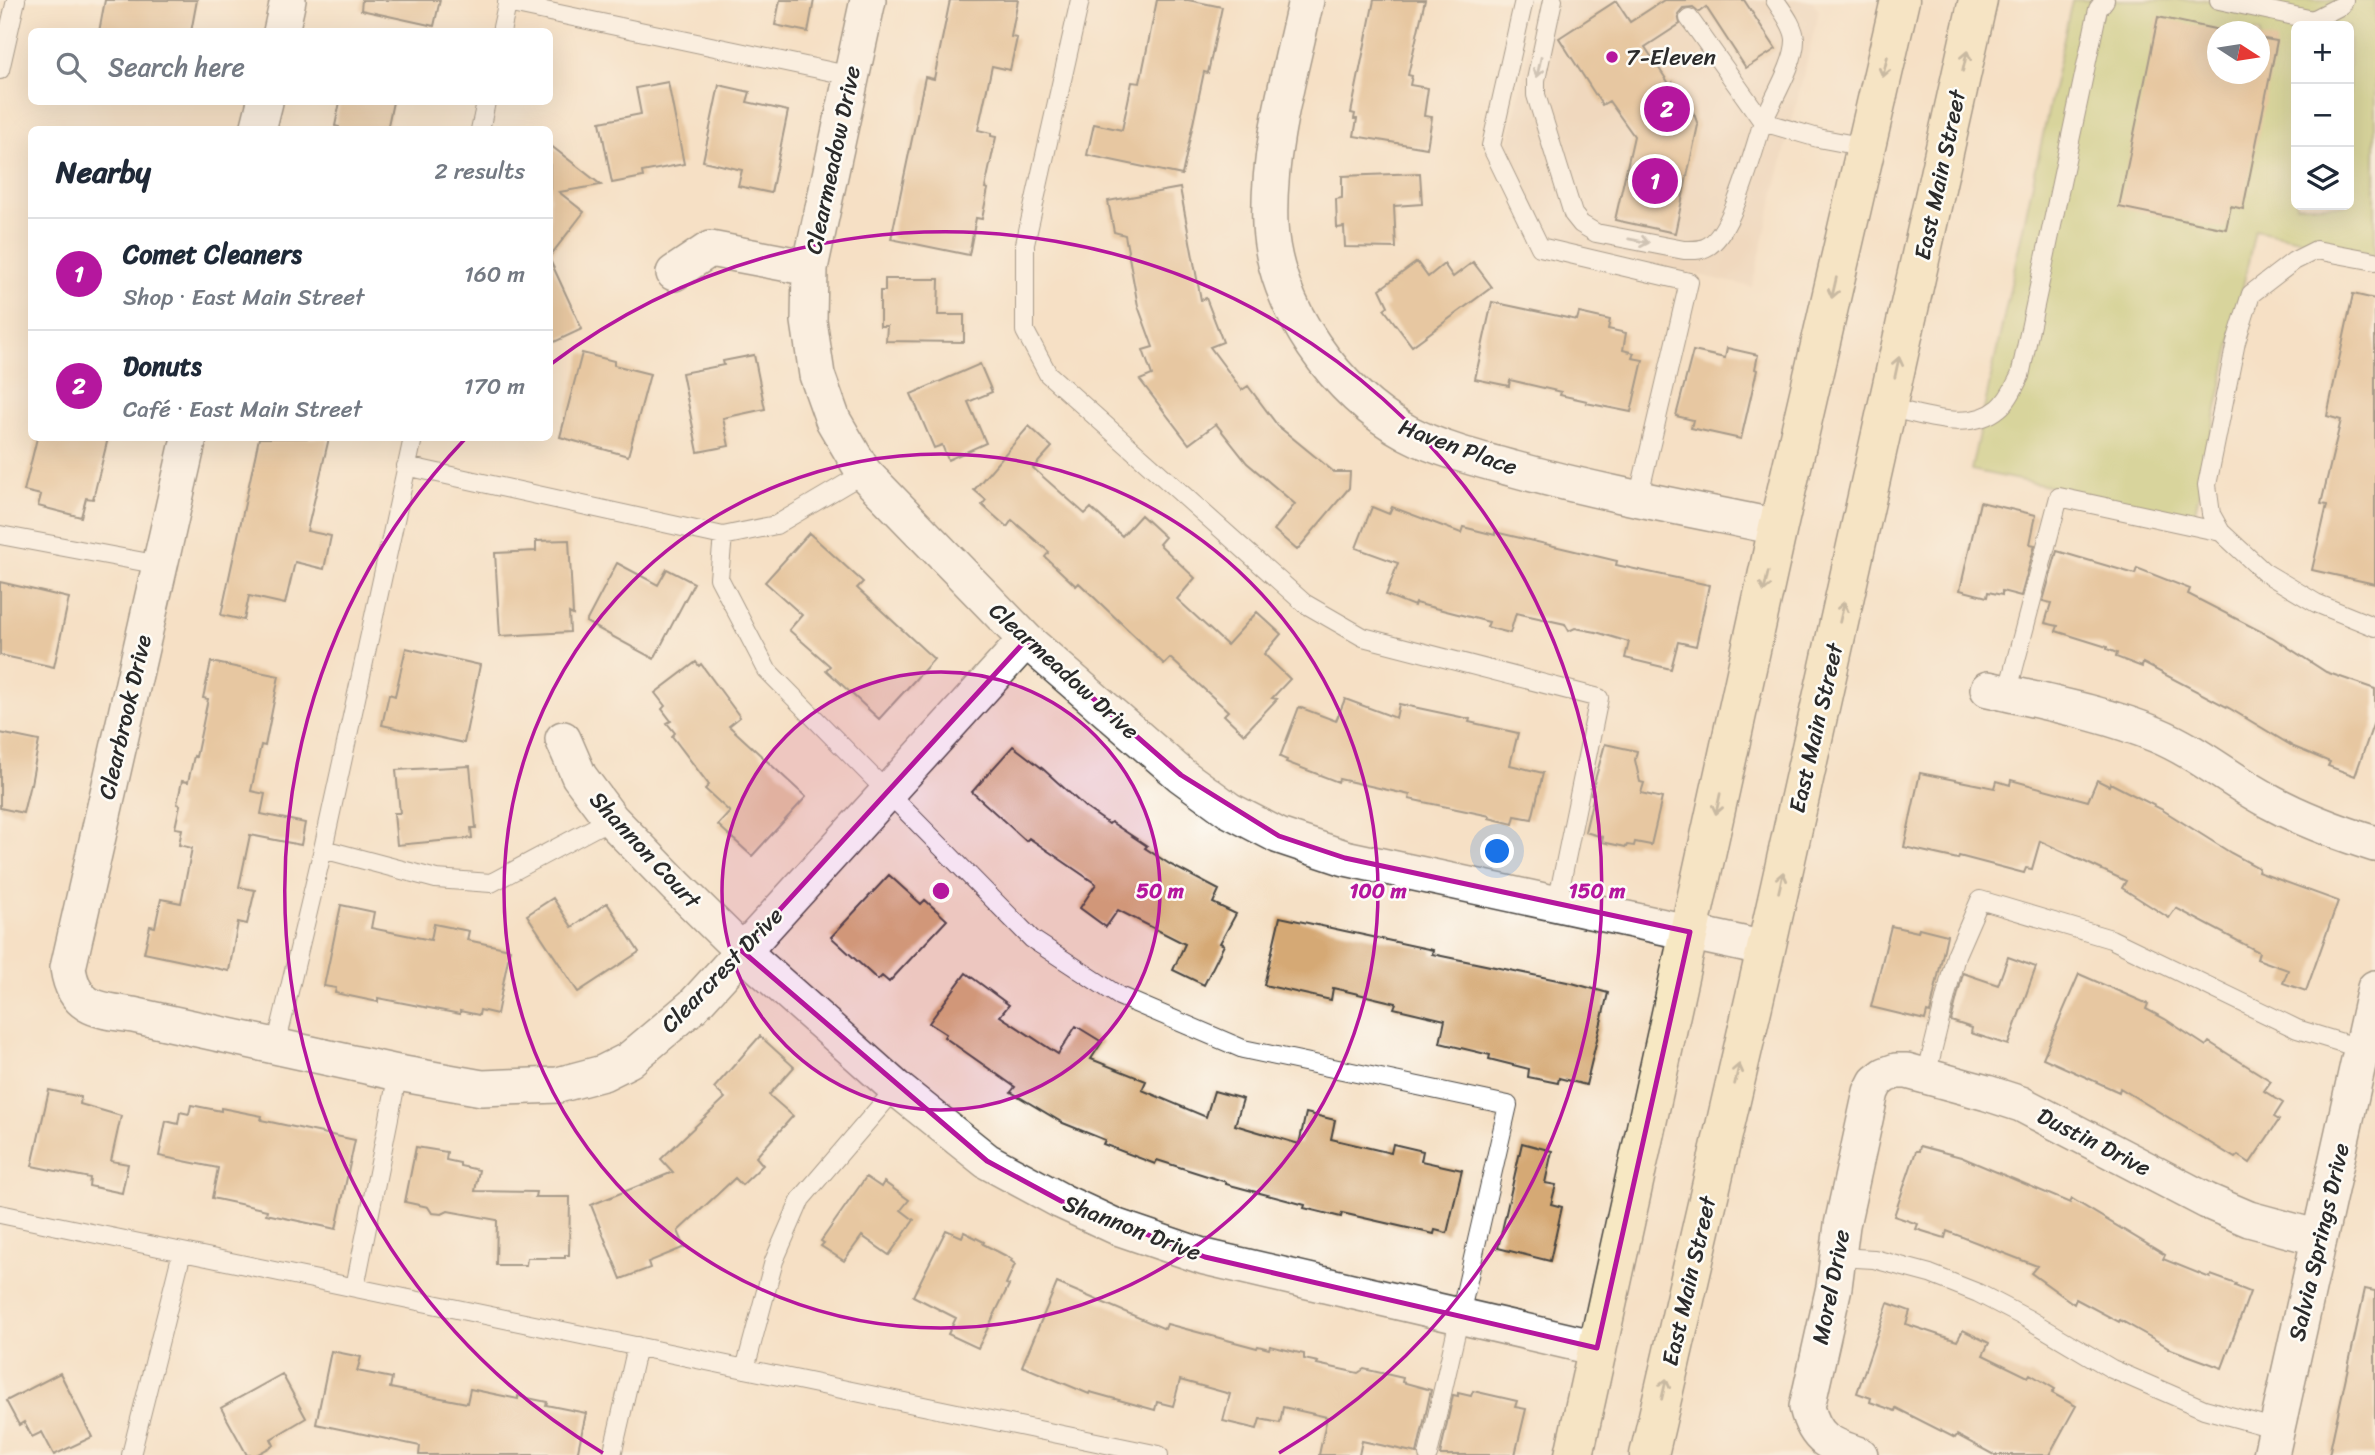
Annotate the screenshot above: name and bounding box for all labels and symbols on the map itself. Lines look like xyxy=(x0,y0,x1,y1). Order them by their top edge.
north arrow xyxy=(2207,21,2270,84)
place label: 7-Eleven xyxy=(1626,37,1716,78)
marker: 7-Eleven xyxy=(1604,49,1620,65)
one-way arrow xyxy=(1958,50,1972,73)
one-way arrow xyxy=(1531,55,1545,78)
one-way arrow xyxy=(1878,55,1891,77)
street label: Clearmeadow Drive xyxy=(793,62,873,258)
pin: 2 xyxy=(1644,83,1690,135)
street label: East Main Street xyxy=(1902,84,1978,264)
pin: 1 xyxy=(1632,155,1678,207)
one-way arrow xyxy=(1627,235,1650,249)
one-way arrow xyxy=(1826,276,1840,299)
one-way arrow xyxy=(1891,356,1905,379)
street label: Haven Place xyxy=(1393,407,1523,487)
one-way arrow xyxy=(1759,570,1772,592)
street label: Clearmeadow Drive xyxy=(979,592,1149,750)
one-way arrow xyxy=(1836,602,1849,624)
street label: Clearbrook Drive xyxy=(86,631,164,803)
street label: East Main Street xyxy=(1777,637,1856,817)
street label: Shannon Court xyxy=(579,781,712,920)
one-way arrow xyxy=(1711,792,1724,815)
your location xyxy=(1480,834,1514,868)
one-way arrow xyxy=(1775,871,1788,894)
text: 50 m xyxy=(1136,872,1185,910)
text: 100 m xyxy=(1349,872,1407,910)
text: 150 m xyxy=(1569,872,1626,910)
centre of rings xyxy=(929,879,953,903)
street label: Clearcrest Drive xyxy=(650,897,794,1043)
one-way arrow xyxy=(1731,1063,1744,1085)
street label: Dustin Drive xyxy=(2030,1096,2159,1188)
street label: Salvia Springs Drive xyxy=(2276,1139,2362,1345)
street label: Shannon Drive xyxy=(1057,1183,1207,1273)
street label: East Main Street xyxy=(1650,1190,1729,1370)
street label: Morel Drive xyxy=(1800,1226,1862,1348)
one-way arrow xyxy=(1658,1378,1671,1400)

